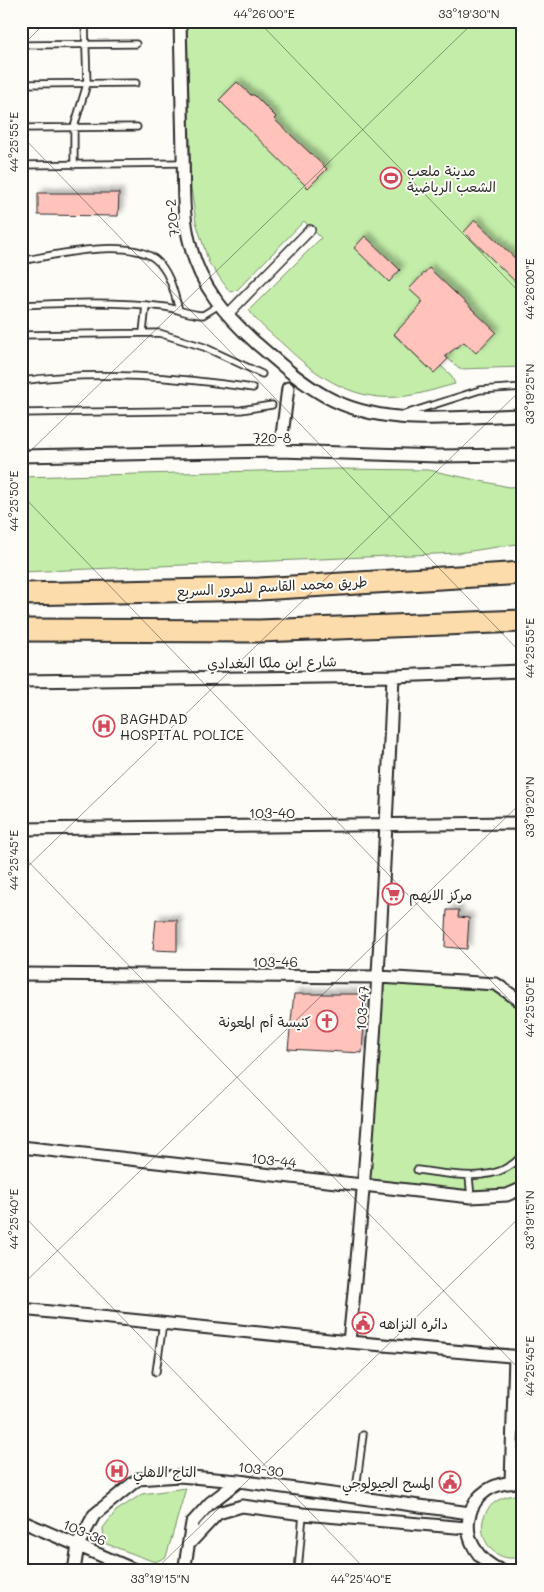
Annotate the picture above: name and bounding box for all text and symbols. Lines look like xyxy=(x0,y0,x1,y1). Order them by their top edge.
text: 44°26'00"E xyxy=(233,5,295,21)
text: 33°19'30"N xyxy=(438,5,500,21)
text: 44°25'55"E xyxy=(5,112,21,172)
place label: مدينة ملعب الشعب الرياضية xyxy=(407,161,496,196)
sports icon: مدينة ملعب الشعب الرياضية xyxy=(379,166,403,190)
street label: 720-2 xyxy=(161,198,183,238)
text: 44°26'00"E xyxy=(521,258,537,320)
text: 33°19'25"N xyxy=(521,364,537,424)
street label: 720-8 xyxy=(253,428,291,447)
text: 44°25'50"E xyxy=(5,471,21,531)
street label: طريق محمد القاسم للمرور السريع xyxy=(176,572,368,602)
text: 44°25'55"E xyxy=(521,618,537,678)
street label: شارع ابن ملكا البغدادي xyxy=(207,651,337,675)
place label: BAGHDAD HOSPITAL POLICE xyxy=(120,709,244,744)
hospital icon: BAGHDAD HOSPITAL POLICE xyxy=(92,714,116,738)
text: 33°19'20"N xyxy=(521,777,537,837)
street label: 103-40 xyxy=(249,803,295,822)
text: 44°25'45"E xyxy=(5,830,21,890)
supermarket icon: مركز الايهم xyxy=(381,882,405,906)
place label: مركز الايهم xyxy=(409,885,472,906)
street label: 103-46 xyxy=(252,952,298,971)
text: 44°25'50"E xyxy=(521,977,537,1037)
street label: 103-47 xyxy=(351,985,373,1031)
church icon: كنيسة أم المعونة xyxy=(315,1009,339,1033)
place label: كنيسة أم المعونة xyxy=(219,1012,311,1033)
street label: 103-44 xyxy=(250,1148,298,1172)
text: 44°25'40"E xyxy=(5,1189,21,1249)
text: 33°19'15"N xyxy=(521,1190,537,1250)
public building icon: دائره النزاهه xyxy=(351,1311,375,1335)
place label: دائره النزاهه xyxy=(379,1314,448,1333)
text: 44°25'45"E xyxy=(521,1336,537,1396)
street label: 103-30 xyxy=(237,1457,285,1481)
hospital icon: التاج الاهلي xyxy=(105,1459,129,1483)
place label: التاج الاهلي xyxy=(133,1462,196,1485)
public building icon: المسح الجيولوجي xyxy=(438,1470,462,1494)
place label: المسح الجيولوجي xyxy=(342,1473,434,1496)
street label: 103-36 xyxy=(60,1514,110,1550)
text: 33°19'15"N xyxy=(130,1570,190,1586)
text: 44°25'40"E xyxy=(331,1570,391,1586)

